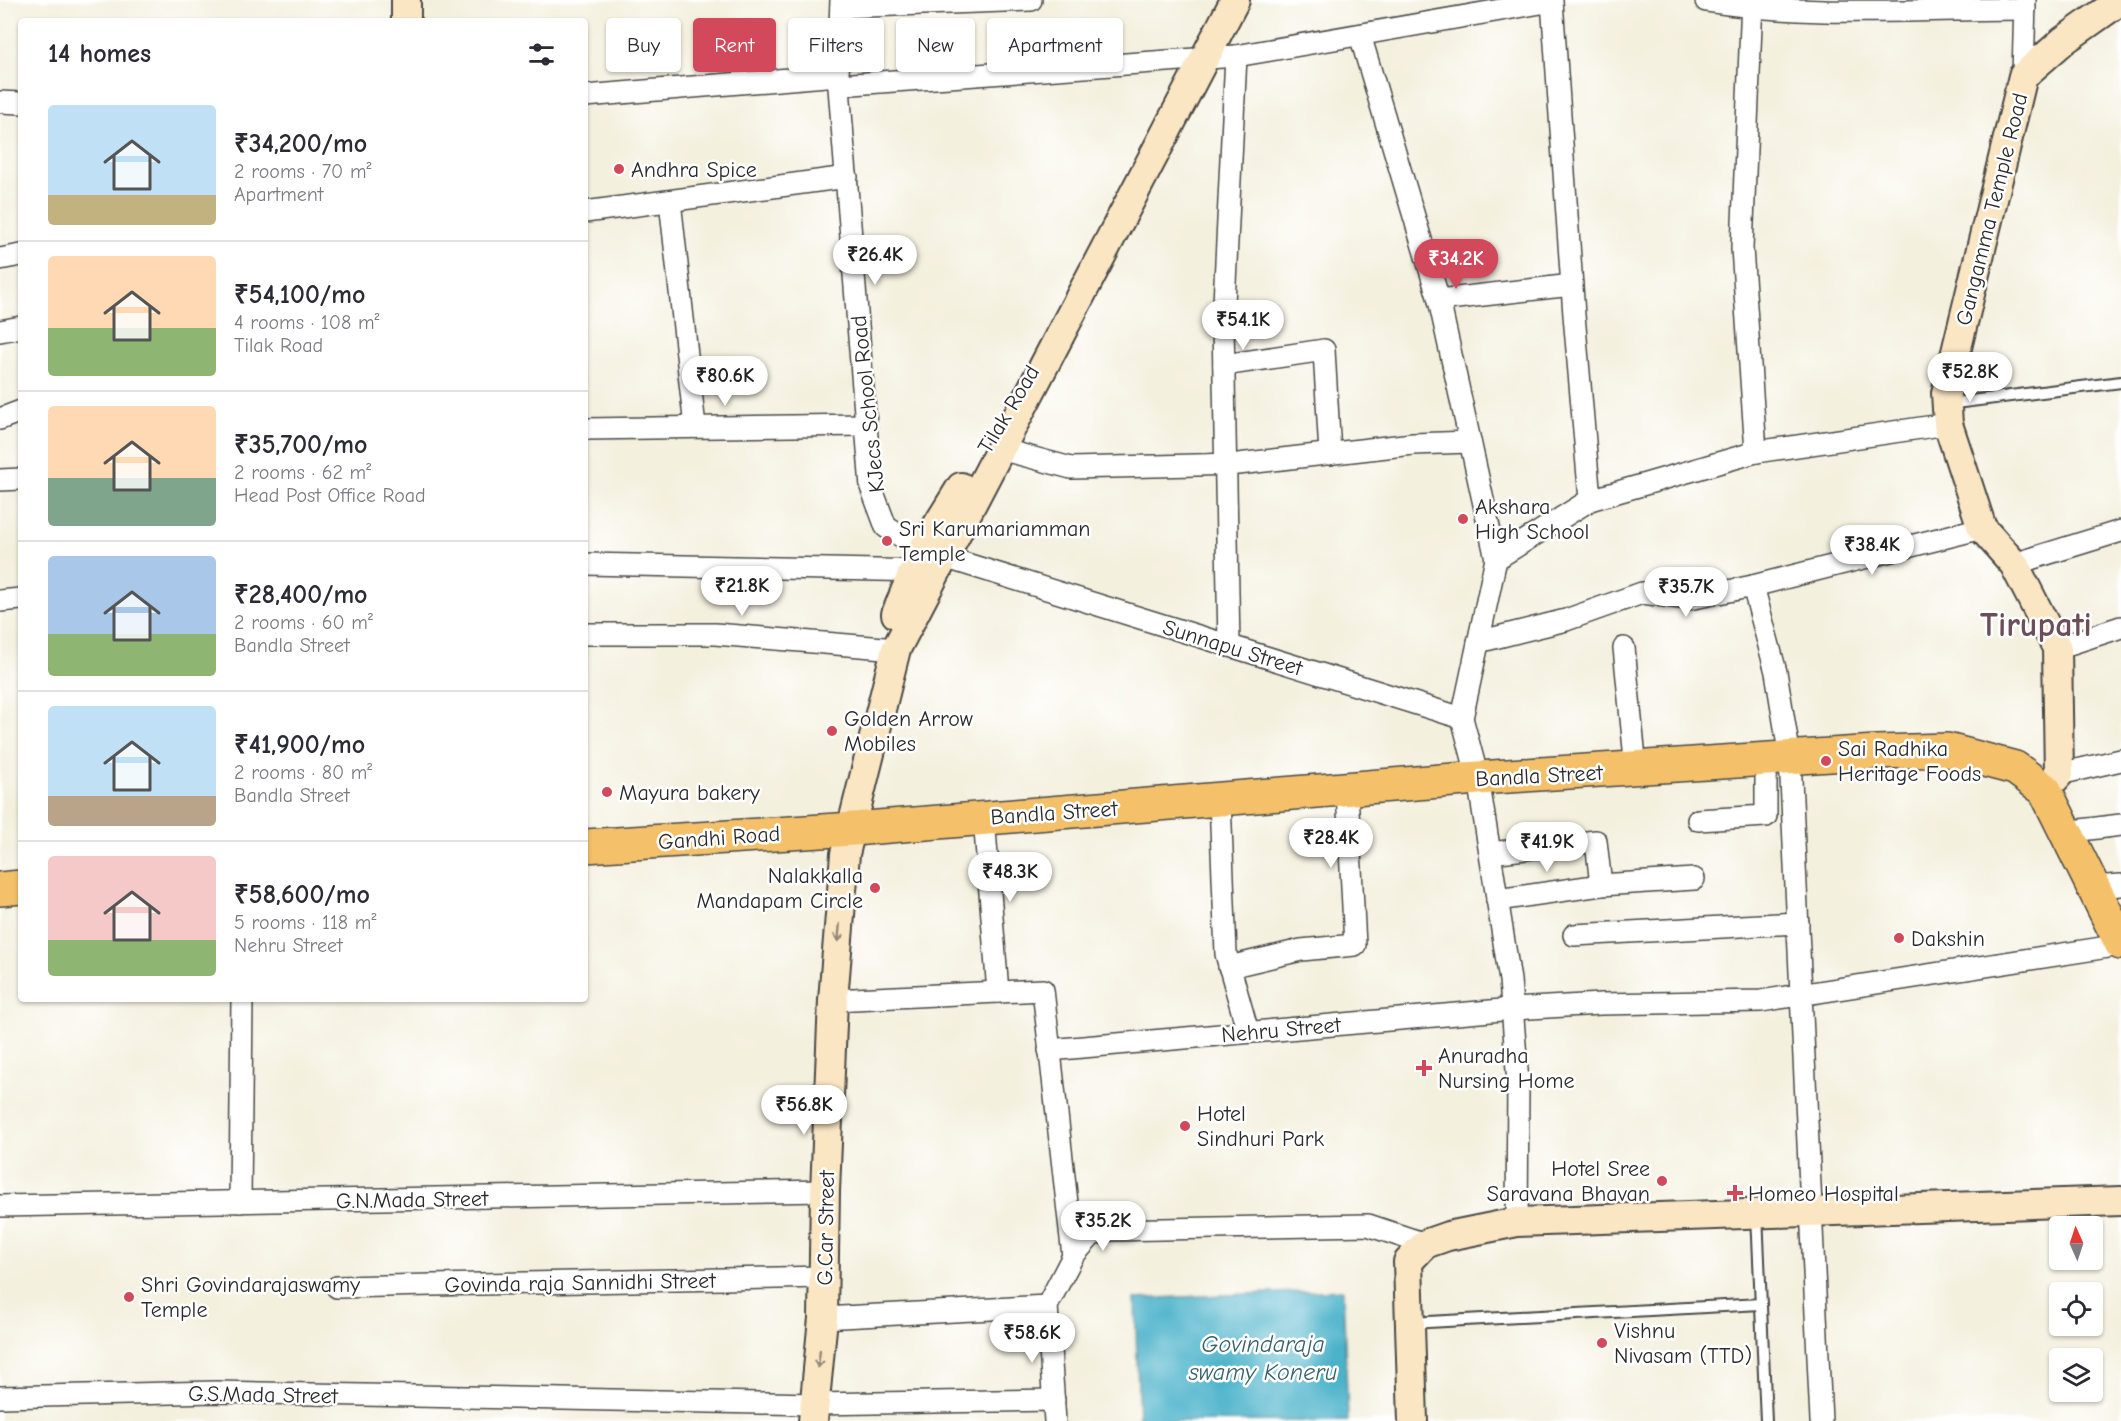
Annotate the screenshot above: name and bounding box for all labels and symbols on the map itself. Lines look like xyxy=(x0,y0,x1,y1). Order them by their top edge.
street label: Gangamma Temple Road xyxy=(1950,90,2033,328)
place label: Andhra Spice xyxy=(631,157,757,183)
marker: Andhra Spice xyxy=(612,162,626,176)
pin: ₹26.4K xyxy=(826,235,924,286)
pin: ₹34.2K xyxy=(1407,239,1505,290)
pin: ₹54.1K xyxy=(1194,300,1292,351)
street label: KJecs School Road xyxy=(846,314,890,494)
pin: ₹52.8K xyxy=(1921,352,2019,403)
pin: ₹80.6K xyxy=(676,356,774,407)
street label: Tilak Road xyxy=(972,361,1045,458)
place label: Akshara High School xyxy=(1475,494,1589,545)
marker: Akshara High School xyxy=(1456,512,1470,526)
place label: Sri Karumariamman Temple xyxy=(899,516,1090,567)
pin: ₹38.4K xyxy=(1823,525,1921,576)
marker: Sri Karumariamman Temple xyxy=(880,534,894,548)
pin: ₹21.8K xyxy=(693,566,791,617)
pin: ₹35.7K xyxy=(1637,567,1735,618)
district label: Tirupati xyxy=(1980,605,2092,645)
street label: Sunnapu Street xyxy=(1160,614,1306,682)
place label: Golden Arrow Mobiles xyxy=(844,706,973,757)
marker: Golden Arrow Mobiles xyxy=(825,724,839,738)
place label: Sai Radhika Heritage Foods xyxy=(1838,736,1981,787)
marker: Sai Radhika Heritage Foods xyxy=(1819,754,1833,768)
street label: Bandla Street xyxy=(1475,760,1604,792)
place label: Mayura bakery xyxy=(619,780,760,806)
marker: Mayura bakery xyxy=(600,785,614,799)
street label: Bandla Street xyxy=(990,796,1119,830)
pin: ₹28.4K xyxy=(1282,818,1380,869)
street label: Gandhi Road xyxy=(657,821,781,855)
pin: ₹41.9K xyxy=(1498,822,1596,873)
pin: ₹48.3K xyxy=(961,852,1059,903)
place label: Nalakkalla Mandapam Circle xyxy=(696,863,863,914)
marker: Nalakkalla Mandapam Circle xyxy=(868,881,882,895)
one-way arrow xyxy=(833,923,844,943)
place label: Dakshin xyxy=(1911,926,1985,952)
marker: Dakshin xyxy=(1892,931,1906,945)
street label: Nehru Street xyxy=(1220,1012,1343,1048)
place label: Anuradha Nursing Home xyxy=(1438,1043,1575,1094)
marker: Anuradha Nursing Home xyxy=(1415,1059,1433,1077)
pin: ₹56.8K xyxy=(755,1085,853,1136)
place label: Hotel Sindhuri Park xyxy=(1197,1101,1325,1152)
marker: Hotel Sindhuri Park xyxy=(1178,1119,1192,1133)
place label: Hotel Sree Saravana Bhavan xyxy=(1487,1156,1650,1207)
street label: G.Car Street xyxy=(812,1170,840,1286)
marker: Hotel Sree Saravana Bhavan xyxy=(1655,1174,1669,1188)
place label: Homeo Hospital xyxy=(1748,1181,1899,1207)
marker: Homeo Hospital xyxy=(1726,1184,1744,1202)
street label: G.N.Mada Street xyxy=(336,1186,489,1214)
pin: ₹35.2K xyxy=(1054,1201,1152,1252)
north arrow xyxy=(2049,1216,2103,1270)
street label: Govinda raja Sannidhi Street xyxy=(444,1268,716,1298)
place label: Shri Govindarajaswamy Temple xyxy=(141,1272,360,1323)
marker: Shri Govindarajaswamy Temple xyxy=(122,1290,136,1304)
pin: ₹58.6K xyxy=(983,1313,1081,1364)
place label: Vishnu Nivasam (TTD) xyxy=(1614,1318,1752,1369)
water label: Govindaraja swamy Koneru xyxy=(1188,1330,1337,1386)
marker: Vishnu Nivasam (TTD) xyxy=(1595,1336,1609,1350)
one-way arrow xyxy=(813,1348,824,1368)
street label: G.S.Mada Street xyxy=(188,1381,339,1409)

